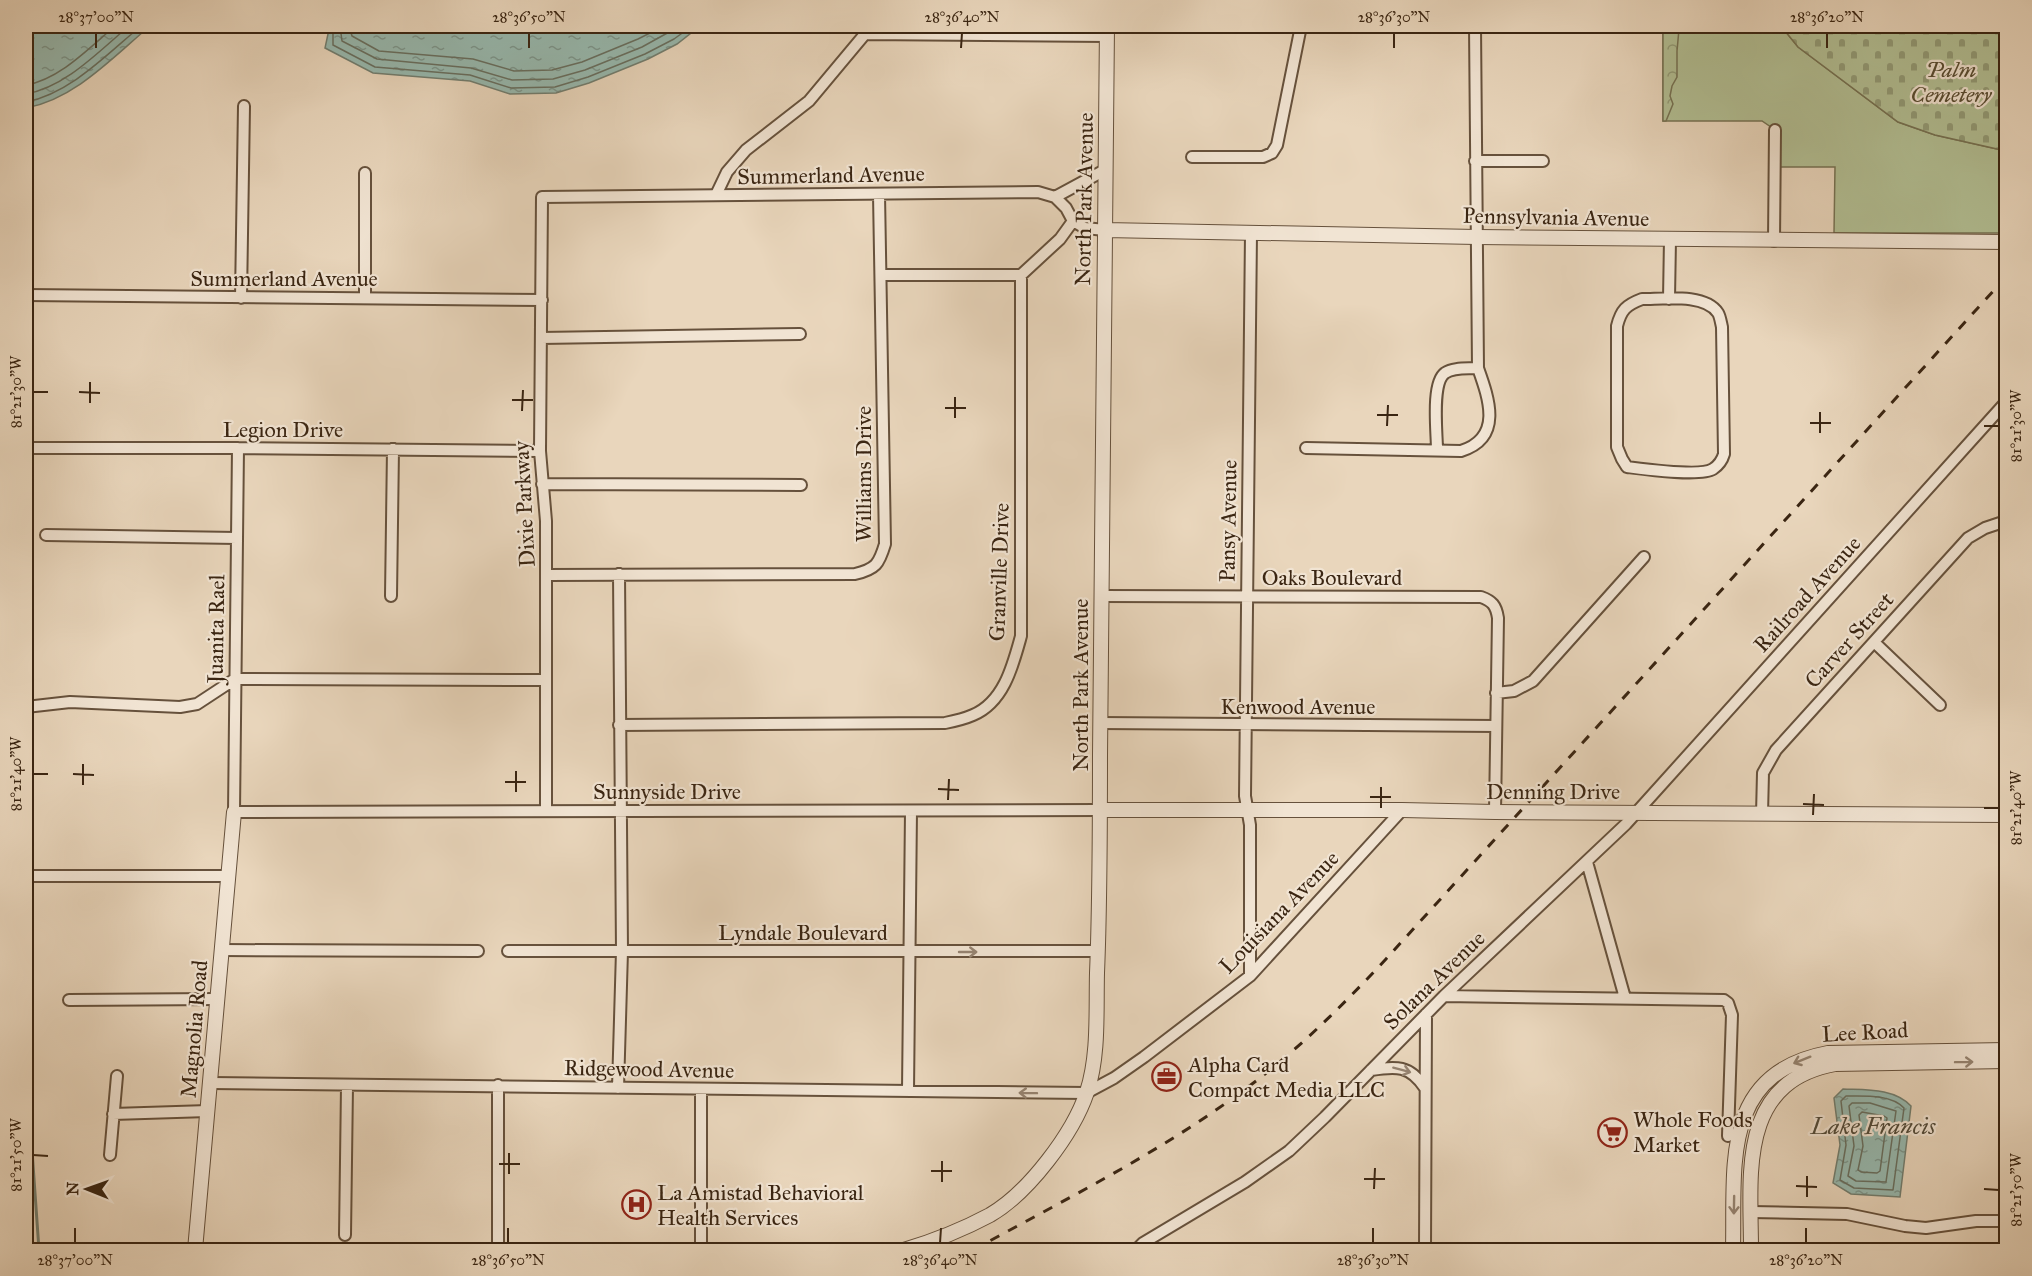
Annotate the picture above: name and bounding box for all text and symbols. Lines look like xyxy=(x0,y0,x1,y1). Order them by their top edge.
text: 28°37'00"N xyxy=(58,8,134,26)
text: 28°36'50"N xyxy=(492,8,566,26)
text: 28°36'40"N xyxy=(924,8,1000,26)
text: 28°36'30"N xyxy=(1358,8,1431,26)
text: 28°36'20"N xyxy=(1790,8,1864,26)
park label: Palm Cemetery xyxy=(1911,56,1992,108)
street label: North Park Avenue xyxy=(1069,112,1099,286)
street label: Summerland Avenue xyxy=(737,160,925,190)
street label: Pennsylvania Avenue xyxy=(1462,202,1650,232)
street label: Summerland Avenue xyxy=(190,265,378,292)
text: 81°21'30"W xyxy=(7,355,25,428)
text: 81°21'30"W xyxy=(2007,389,2025,462)
street label: Williams Drive xyxy=(850,406,877,542)
street label: Legion Drive xyxy=(223,416,343,443)
street label: Dixie Parkway xyxy=(507,439,541,568)
street label: Pansy Avenue xyxy=(1213,460,1243,582)
street label: Granville Drive xyxy=(983,502,1015,642)
street label: Railroad Avenue xyxy=(1748,530,1866,658)
street label: Oaks Boulevard xyxy=(1262,564,1402,591)
street label: Juanita Rael xyxy=(202,574,230,686)
street label: Carver Street xyxy=(1799,586,1899,694)
street label: North Park Avenue xyxy=(1067,598,1094,772)
street label: Kenwood Avenue xyxy=(1221,693,1375,720)
text: 81°21'40"W xyxy=(7,736,25,811)
text: 81°21'40"W xyxy=(2007,770,2025,845)
street label: Sunnyside Drive xyxy=(593,778,741,805)
street label: Denning Drive xyxy=(1486,778,1620,805)
street label: Louisiana Avenue xyxy=(1213,845,1345,979)
street label: Lyndale Boulevard xyxy=(718,919,888,946)
street label: Solana Avenue xyxy=(1377,925,1491,1035)
one-way arrow xyxy=(958,946,978,958)
street label: Magnolia Road xyxy=(175,959,213,1099)
street label: Lee Road xyxy=(1821,1016,1909,1048)
place label: Alpha Card Compact Media LLC xyxy=(1187,1051,1385,1103)
street label: Ridgewood Avenue xyxy=(564,1054,734,1084)
one-way arrow xyxy=(1794,1055,1812,1066)
one-way arrow xyxy=(1954,1056,1974,1067)
office icon: Alpha Card Compact Media LLC xyxy=(1151,1061,1183,1093)
one-way arrow xyxy=(1392,1066,1411,1077)
one-way arrow xyxy=(1018,1087,1038,1098)
place label: Whole Foods Market xyxy=(1633,1106,1753,1158)
water label: Lake Francis xyxy=(1810,1111,1936,1141)
supermarket icon: Whole Foods Market xyxy=(1596,1116,1628,1148)
text: 81°21'50"W xyxy=(7,1118,25,1192)
text: 81°21'50"W xyxy=(2007,1153,2025,1227)
north arrow xyxy=(57,1159,117,1219)
place label: La Amistad Behavioral Health Services xyxy=(657,1179,864,1231)
text: N xyxy=(63,1181,82,1196)
hospital icon: La Amistad Behavioral Health Services xyxy=(620,1189,652,1221)
one-way arrow xyxy=(1728,1195,1740,1215)
text: 28°37'00"N xyxy=(37,1251,113,1269)
text: 28°36'50"N xyxy=(471,1251,545,1269)
text: 28°36'40"N xyxy=(902,1251,978,1269)
text: 28°36'30"N xyxy=(1337,1251,1410,1269)
text: 28°36'20"N xyxy=(1769,1251,1843,1269)

